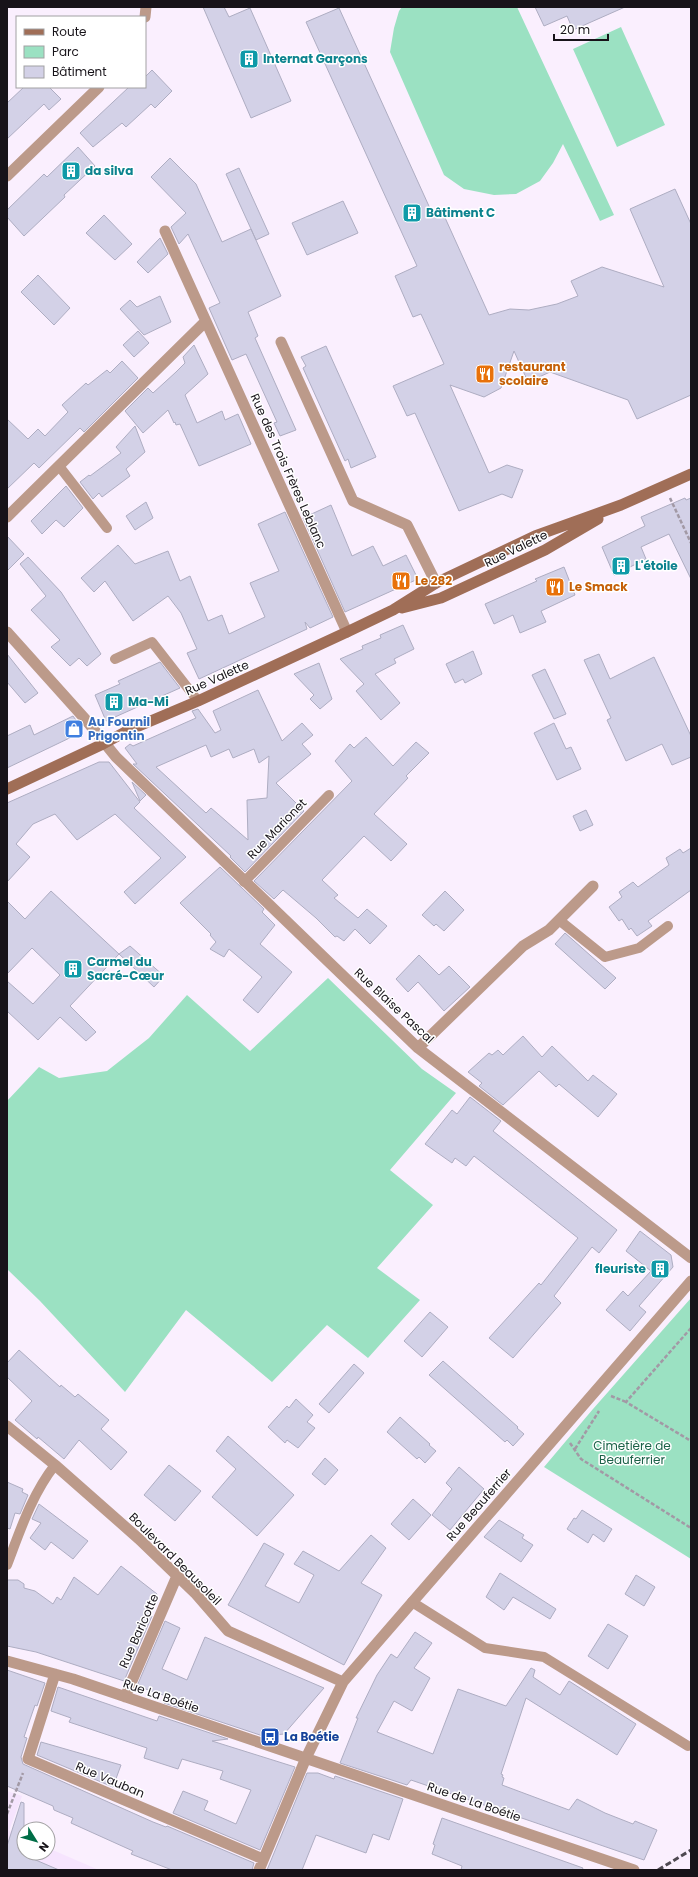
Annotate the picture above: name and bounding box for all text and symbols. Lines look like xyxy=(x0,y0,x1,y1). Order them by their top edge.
legend xyxy=(16,16,146,88)
scale bar xyxy=(554,16,608,42)
text: 20 m xyxy=(560,21,590,38)
text: Route xyxy=(52,23,86,40)
text: Parc xyxy=(52,43,79,60)
building icon: Internat Garçons xyxy=(238,48,260,70)
place label: Internat Garçons xyxy=(263,50,368,67)
text: Bâtiment xyxy=(52,63,107,80)
building icon: da silva xyxy=(60,160,82,182)
place label: da silva xyxy=(85,162,133,179)
building icon: Bâtiment C xyxy=(401,202,423,224)
place label: Bâtiment C xyxy=(426,204,495,221)
place label: restaurant scolaire xyxy=(499,358,566,389)
restaurant icon: restaurant scolaire xyxy=(474,363,496,385)
street label: Rue des Trois Frères Leblanc xyxy=(247,391,330,551)
street label: Rue Valette xyxy=(481,526,550,571)
building icon: L'étoile xyxy=(610,555,632,577)
place label: L'étoile xyxy=(635,557,678,574)
restaurant icon: Le 282 xyxy=(390,570,412,592)
place label: Le 282 xyxy=(415,572,452,589)
restaurant icon: Le Smack xyxy=(544,576,566,598)
place label: Le Smack xyxy=(569,578,628,595)
street label: Rue Valette xyxy=(182,656,252,699)
building icon: Ma-Mi xyxy=(103,691,125,713)
place label: Ma-Mi xyxy=(128,693,169,710)
place label: Au Fournil Prigontin xyxy=(88,713,150,744)
shop icon: Au Fournil Prigontin xyxy=(63,718,85,740)
street label: Rue Marionet xyxy=(243,794,310,863)
place label: Carmel du Sacré-Cœur xyxy=(87,953,164,984)
building icon: Carmel du Sacré-Cœur xyxy=(62,958,84,980)
street label: Rue Blaise Pascal xyxy=(351,964,438,1047)
building icon: fleuriste xyxy=(649,1258,671,1280)
place label: fleuriste xyxy=(595,1260,647,1277)
park label: Cimetière de Beauferrier xyxy=(593,1437,671,1468)
street label: Rue Beauferrier xyxy=(442,1464,515,1545)
street label: Boulevard Beausoleil xyxy=(125,1509,225,1609)
street label: Rue Baricotte xyxy=(115,1591,163,1671)
street label: Rue La Boétie xyxy=(121,1675,201,1716)
bus stop icon: La Boétie xyxy=(259,1726,281,1748)
place label: La Boétie xyxy=(284,1728,340,1745)
street label: Rue Vauban xyxy=(73,1757,147,1802)
street label: Rue de La Boétie xyxy=(425,1778,523,1826)
north arrow xyxy=(16,1821,56,1861)
text: N xyxy=(35,1839,53,1855)

